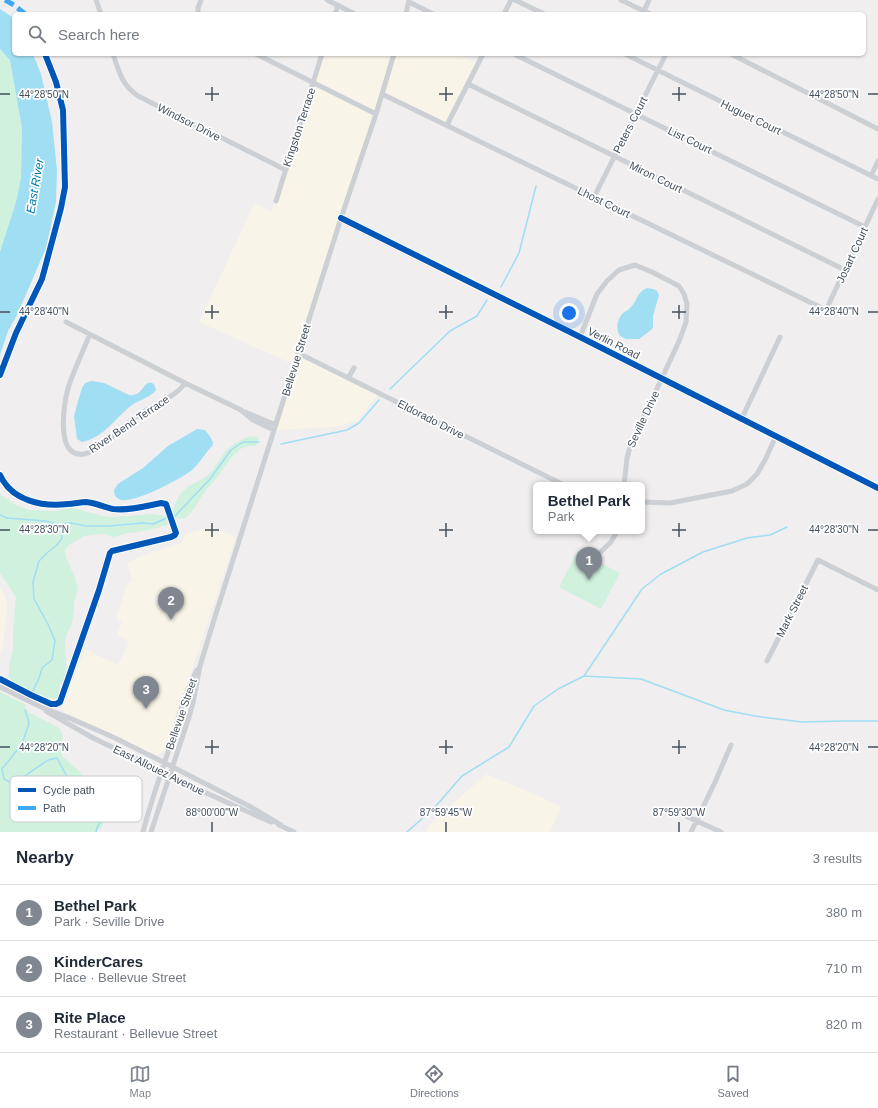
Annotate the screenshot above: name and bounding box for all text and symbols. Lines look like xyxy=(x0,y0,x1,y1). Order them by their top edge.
search box xyxy=(12,12,866,56)
icon: search xyxy=(26,23,48,45)
text: Search here xyxy=(58,26,140,43)
street label: Kingston Terrace xyxy=(281,86,317,168)
text: 44°28'50"N xyxy=(19,89,69,100)
text: 44°28'50"N xyxy=(809,89,859,100)
street label: Peters Court xyxy=(611,95,649,155)
street label: Huguet Court xyxy=(719,97,783,137)
street label: Windsor Drive xyxy=(156,101,222,143)
street label: List Court xyxy=(666,124,714,156)
water label: East River xyxy=(23,157,47,214)
street label: Miron Court xyxy=(628,159,684,195)
street label: Lhost Court xyxy=(576,184,632,220)
street label: Josart Court xyxy=(834,225,870,285)
your location xyxy=(559,303,579,323)
text: 44°28'40"N xyxy=(19,306,69,317)
text: 44°28'40"N xyxy=(809,306,859,317)
street label: Bellevue Street xyxy=(279,323,313,397)
street label: Verlin Road xyxy=(586,325,642,361)
street label: Seville Drive xyxy=(625,389,661,449)
street label: River Bend Terrace xyxy=(87,393,171,455)
street label: Eldorado Drive xyxy=(396,397,466,441)
popup xyxy=(533,482,645,534)
text: Bethel Park xyxy=(548,492,630,509)
text: Park xyxy=(548,509,574,524)
text: 44°28'30"N xyxy=(19,524,69,535)
text: 44°28'30"N xyxy=(809,524,859,535)
pin: 1 xyxy=(576,547,602,580)
street label: Mark Street xyxy=(774,583,810,639)
pin: 2 xyxy=(158,587,184,620)
pin: 3 xyxy=(133,676,159,709)
street label: Bellevue Street xyxy=(163,677,199,751)
text: 44°28'20"N xyxy=(19,742,69,753)
text: 44°28'20"N xyxy=(809,742,859,753)
street label: East Allouez Avenue xyxy=(111,743,207,797)
legend xyxy=(10,776,142,822)
text: Cycle path xyxy=(43,784,95,796)
text: Path xyxy=(43,802,66,814)
text: 88°00'00"W xyxy=(186,807,239,818)
text: 87°59'45"W xyxy=(420,807,473,818)
text: 87°59'30"W xyxy=(653,807,706,818)
text: Nearby xyxy=(16,848,74,867)
text: 3 results xyxy=(813,851,862,866)
text: Bethel Park xyxy=(54,897,137,914)
text: 1 xyxy=(25,905,33,920)
text: 380 m xyxy=(826,905,862,920)
text: Park · Seville Drive xyxy=(54,914,165,929)
text: KinderCares xyxy=(54,953,143,970)
text: 2 xyxy=(25,961,33,976)
text: 710 m xyxy=(826,961,862,976)
text: Place · Bellevue Street xyxy=(54,970,186,985)
text: Rite Place xyxy=(54,1009,126,1026)
text: 3 xyxy=(25,1017,33,1032)
text: 820 m xyxy=(826,1017,862,1032)
text: Restaurant · Bellevue Street xyxy=(54,1026,217,1041)
tab: Map xyxy=(129,1063,151,1099)
tab: Directions xyxy=(410,1063,459,1099)
tab: Saved xyxy=(717,1063,749,1099)

